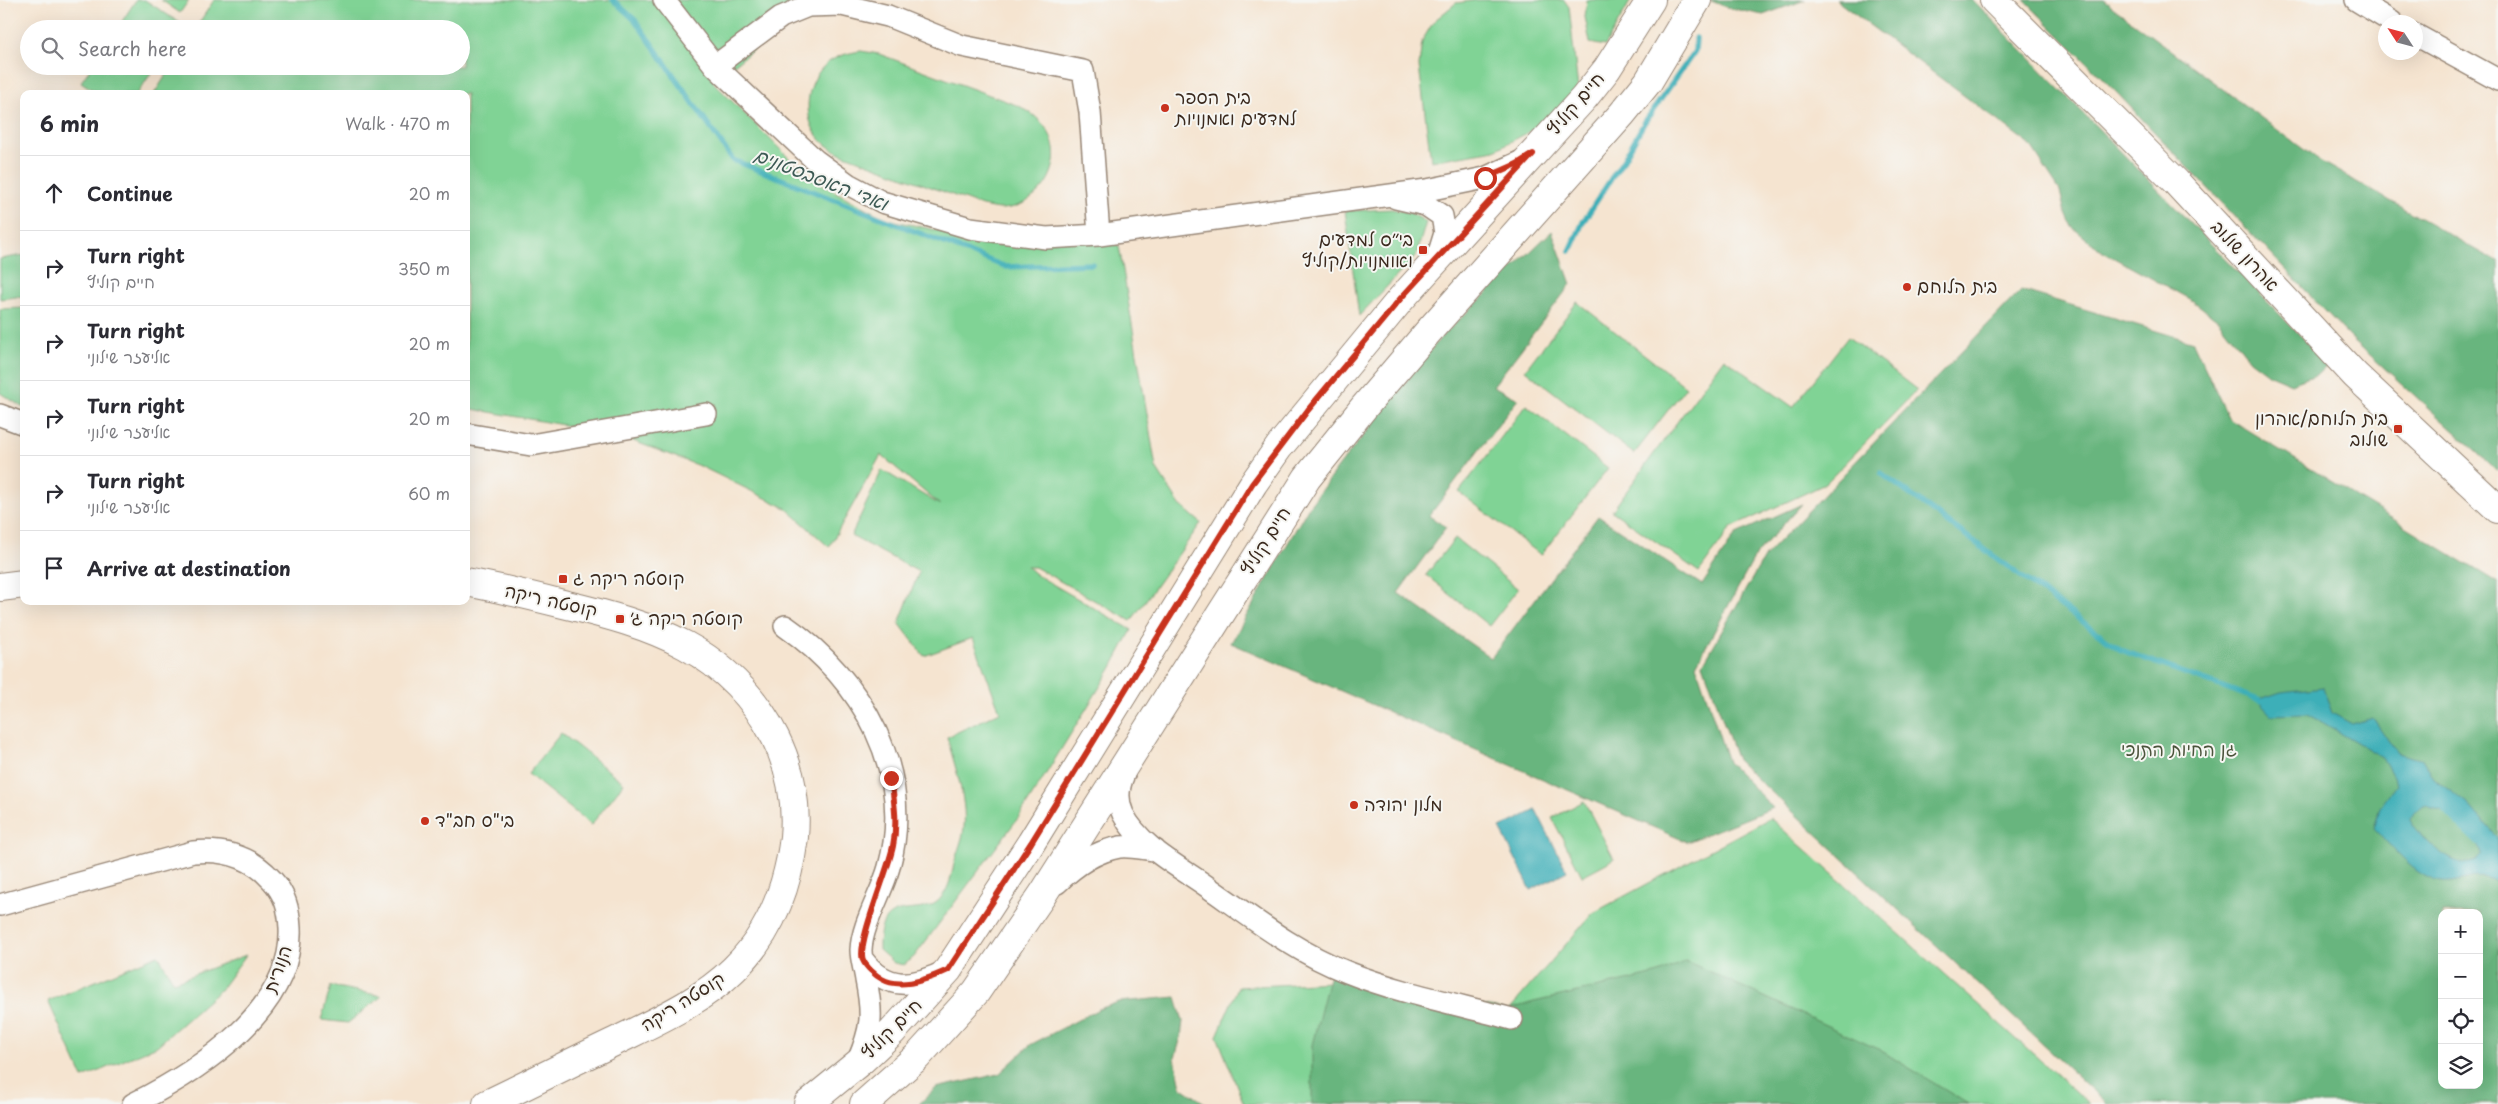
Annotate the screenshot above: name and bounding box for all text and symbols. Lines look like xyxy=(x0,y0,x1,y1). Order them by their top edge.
north arrow xyxy=(2378,15,2423,60)
search box xyxy=(20,20,470,75)
icon: search xyxy=(38,34,66,62)
text: Search here xyxy=(78,34,187,62)
street label: חיים קוליץ xyxy=(1540,65,1610,141)
place label: בית הספר למדעים ואמנויות xyxy=(1174,83,1297,131)
marker: בית הספר למדעים ואמנויות xyxy=(1159,102,1171,114)
text: 6 min xyxy=(40,107,99,139)
text: Walk · 470 m xyxy=(345,111,450,135)
water label: ואדי האסבסטונים xyxy=(750,140,894,217)
route start xyxy=(1474,167,1497,190)
icon: ahead xyxy=(40,179,68,207)
text: Continue xyxy=(87,179,173,207)
text: 20 m xyxy=(409,181,450,205)
street label: אהרון שולוב xyxy=(2206,213,2287,297)
place label: בי״ס למדעים ואומנויות/קוליץ xyxy=(1302,225,1413,273)
text: Turn right xyxy=(87,241,185,269)
marker: בי״ס למדעים ואומנויות/קוליץ xyxy=(1417,244,1429,256)
icon: right xyxy=(40,254,68,282)
text: 350 m xyxy=(398,256,450,280)
text: חיים קוליץ xyxy=(87,269,155,293)
place label: בית הלוחם xyxy=(1917,272,1997,299)
marker: בית הלוחם xyxy=(1901,281,1913,293)
text: Turn right xyxy=(87,316,185,344)
icon: right xyxy=(40,329,68,357)
text: 20 m xyxy=(409,331,450,355)
text: אליעזר שילוני xyxy=(87,344,171,368)
text: Turn right xyxy=(87,391,185,419)
icon: right xyxy=(40,404,68,432)
place label: בית הלוחם/אהרון שולוב xyxy=(2255,404,2389,452)
text: 20 m xyxy=(409,406,450,430)
text: אליעזר שילוני xyxy=(87,419,171,443)
marker: בית הלוחם/אהרון שולוב xyxy=(2392,423,2404,435)
text: Turn right xyxy=(87,466,185,494)
icon: right xyxy=(40,479,68,507)
text: 60 m xyxy=(408,481,450,505)
text: אליעזר שילוני xyxy=(87,494,171,518)
street label: חיים קוליץ xyxy=(1233,501,1296,580)
icon: arrive xyxy=(40,554,68,582)
text: Arrive at destination xyxy=(87,554,291,582)
place label: קוסטה ריקה ג xyxy=(573,564,684,591)
marker: קוסטה ריקה ג xyxy=(557,573,569,585)
street label: קוסטה ריקה xyxy=(502,576,600,623)
place label: קוסטה ריקה ג׳ xyxy=(630,604,743,631)
marker: קוסטה ריקה ג׳ xyxy=(614,613,626,625)
park label: גן החיות התנכי xyxy=(2121,735,2237,762)
route end xyxy=(880,767,903,790)
place label: מלון יהודה xyxy=(1364,790,1443,817)
marker: מלון יהודה xyxy=(1348,799,1360,811)
place label: בי"ס חב"ד xyxy=(435,806,514,833)
marker: בי"ס חב"ד xyxy=(419,815,431,827)
map controls xyxy=(2438,909,2483,1089)
button: + xyxy=(2438,909,2483,954)
street label: הנורית xyxy=(255,941,298,997)
button: − xyxy=(2438,954,2483,999)
street label: קוסטה ריקה xyxy=(635,964,729,1037)
street label: חיים קוליץ xyxy=(854,991,927,1064)
button: locate xyxy=(2438,999,2483,1044)
button: layers xyxy=(2438,1044,2483,1089)

